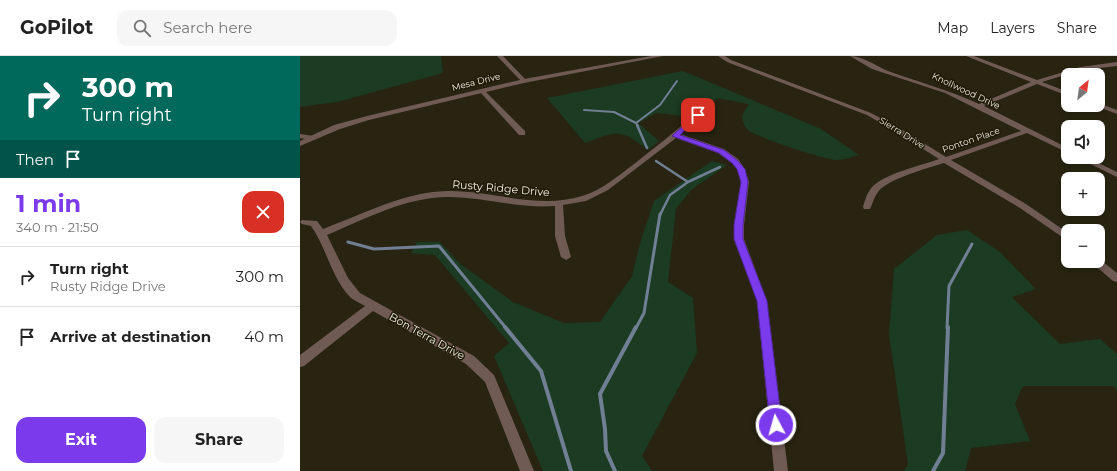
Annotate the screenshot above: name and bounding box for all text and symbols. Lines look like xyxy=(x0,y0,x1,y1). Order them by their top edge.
search box xyxy=(117,10,397,46)
text: GoPilot xyxy=(20,16,93,39)
icon: search xyxy=(131,17,153,39)
text: Search here xyxy=(163,18,252,37)
text: Map xyxy=(937,19,968,37)
text: Layers xyxy=(990,19,1035,37)
text: Share xyxy=(1057,19,1097,37)
north arrow xyxy=(1061,68,1105,112)
map controls xyxy=(1061,68,1105,268)
text: 300 m xyxy=(82,70,174,104)
street label: Mesa Drive xyxy=(450,70,502,93)
street label: Knollwood Drive xyxy=(930,70,1003,111)
icon: right xyxy=(16,72,68,124)
pin xyxy=(681,98,715,132)
text: Turn right xyxy=(82,104,172,126)
icon: arrive xyxy=(687,104,709,126)
street label: Sierra Drive xyxy=(878,114,927,151)
button: sound xyxy=(1061,120,1105,164)
street label: Ponton Place xyxy=(941,124,1002,155)
icon: arrive xyxy=(62,148,84,170)
text: Then xyxy=(16,150,54,169)
button: + xyxy=(1061,172,1105,216)
street label: Rusty Ridge Drive xyxy=(452,177,551,199)
text: 1 min xyxy=(16,189,81,218)
button: close xyxy=(242,191,284,233)
text: 340 m · 21:50 xyxy=(16,219,99,235)
button: − xyxy=(1061,224,1105,268)
text: Turn right xyxy=(50,259,129,278)
icon: right xyxy=(16,266,38,288)
text: 300 m xyxy=(236,267,284,286)
text: Rusty Ridge Drive xyxy=(50,278,166,294)
street label: Bon Terra Drive xyxy=(387,309,468,363)
icon: arrive xyxy=(16,326,38,348)
text: Arrive at destination xyxy=(50,327,211,346)
text: 40 m xyxy=(244,327,284,346)
position arrow xyxy=(755,404,797,446)
button: Exit xyxy=(16,417,146,463)
button: Share xyxy=(154,417,284,463)

